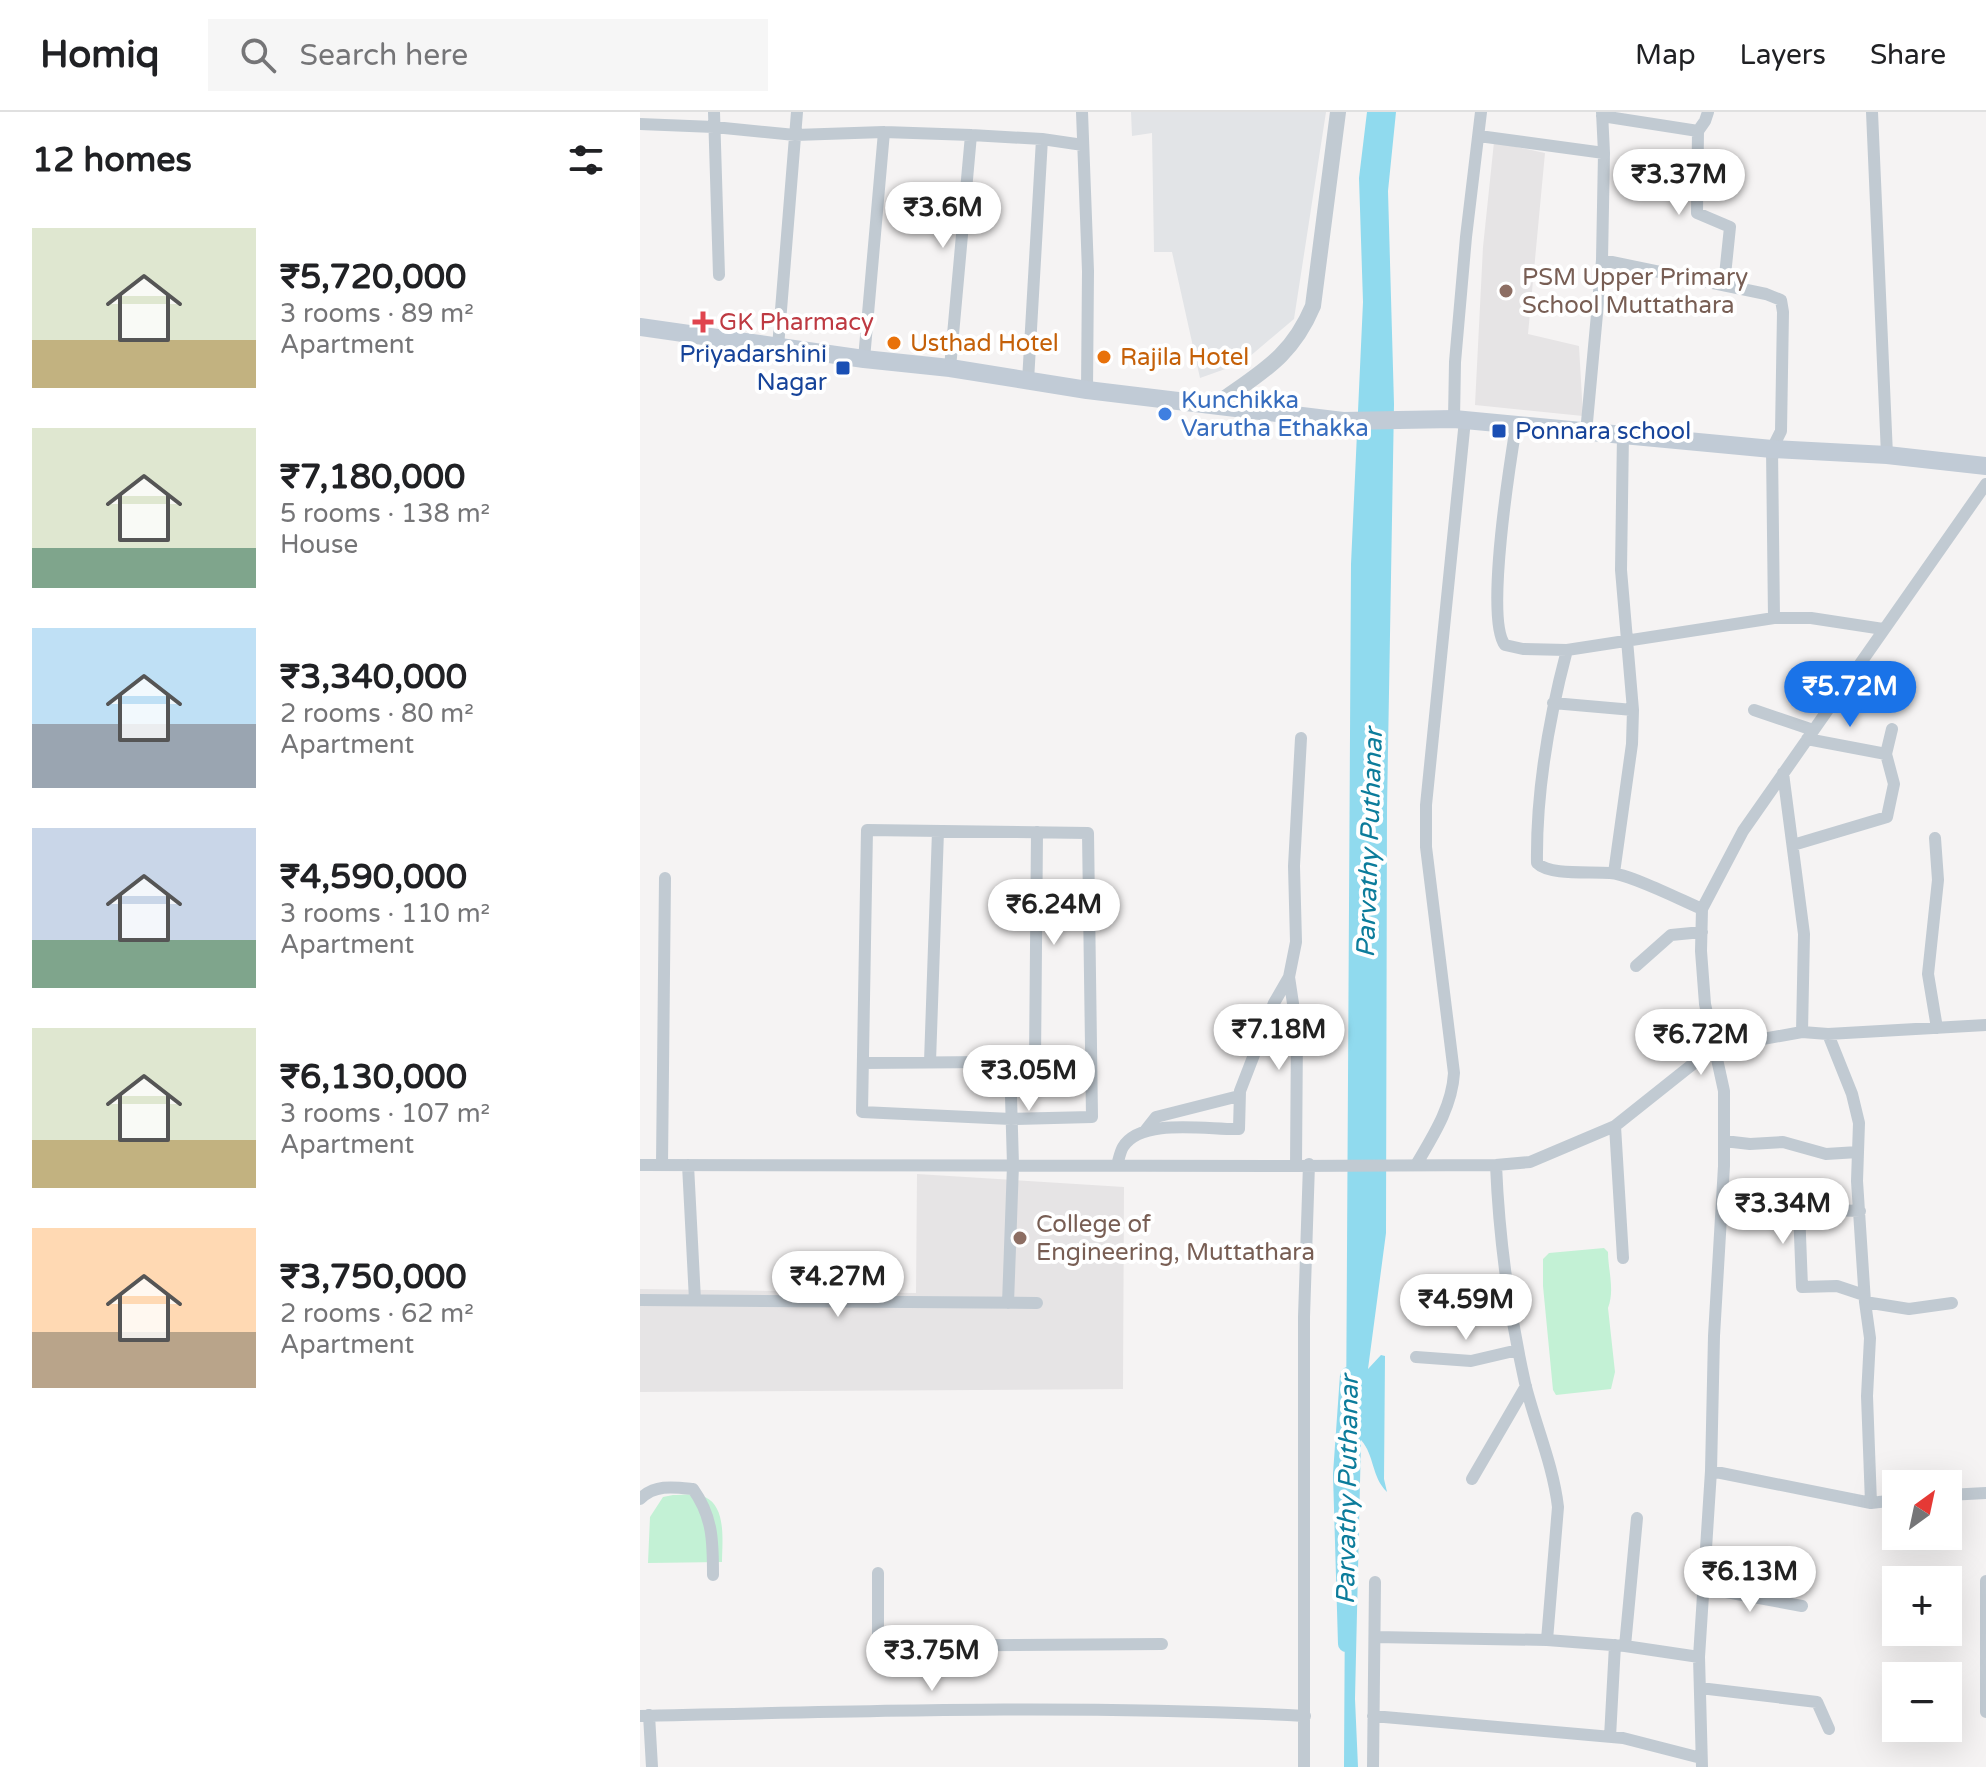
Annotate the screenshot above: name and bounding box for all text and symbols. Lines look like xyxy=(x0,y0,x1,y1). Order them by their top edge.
search box xyxy=(208,19,768,91)
text: Homiq xyxy=(40,32,160,78)
icon: search xyxy=(236,33,280,77)
text: Search here xyxy=(300,37,468,74)
text: Map xyxy=(1635,38,1696,72)
text: Layers xyxy=(1740,38,1826,72)
text: Share xyxy=(1870,38,1946,72)
icon: filters xyxy=(564,138,608,182)
text: 12 homes xyxy=(32,140,192,181)
pin: ₹3.37M xyxy=(1614,149,1744,217)
text: ₹3.37M xyxy=(1631,159,1727,190)
pin: ₹3.6M xyxy=(887,182,999,250)
text: ₹3.6M xyxy=(903,192,983,223)
text: ₹5,720,000 xyxy=(280,257,466,298)
icon: home xyxy=(96,260,192,356)
place label: PSM Upper Primary School Muttathara xyxy=(1522,263,1748,320)
marker: PSM Upper Primary School Muttathara xyxy=(1497,282,1515,300)
text: 3 rooms · 89 m² xyxy=(280,298,474,329)
place label: GK Pharmacy xyxy=(719,308,874,337)
marker: GK Pharmacy xyxy=(694,313,712,331)
text: Apartment xyxy=(280,329,414,360)
place label: Usthad Hotel xyxy=(910,329,1059,358)
marker: Usthad Hotel xyxy=(885,334,903,352)
place label: Priyadarshini Nagar xyxy=(679,340,828,397)
place label: Rajila Hotel xyxy=(1120,343,1249,372)
marker: Rajila Hotel xyxy=(1095,348,1113,366)
marker: Priyadarshini Nagar xyxy=(834,359,852,377)
place label: Kunchikka Varutha Ethakka xyxy=(1181,386,1369,443)
marker: Kunchikka Varutha Ethakka xyxy=(1156,405,1174,423)
place label: Ponnara school xyxy=(1515,417,1691,446)
marker: Ponnara school xyxy=(1490,422,1508,440)
text: ₹7,180,000 xyxy=(280,457,465,498)
icon: home xyxy=(96,460,192,556)
text: 5 rooms · 138 m² xyxy=(280,498,490,529)
text: House xyxy=(280,529,358,560)
text: ₹3,340,000 xyxy=(280,657,467,698)
icon: home xyxy=(96,660,192,756)
pin: ₹5.72M xyxy=(1785,661,1915,729)
text: ₹5.72M xyxy=(1802,671,1898,702)
text: 2 rooms · 80 m² xyxy=(280,698,474,729)
water label: Parvathy Puthanar xyxy=(1350,725,1389,958)
text: Apartment xyxy=(280,729,414,760)
text: ₹4,590,000 xyxy=(280,857,467,898)
icon: home xyxy=(96,860,192,956)
pin: ₹6.24M xyxy=(989,879,1119,947)
text: ₹6.24M xyxy=(1006,889,1102,920)
text: 3 rooms · 110 m² xyxy=(280,898,490,929)
text: Apartment xyxy=(280,929,414,960)
pin: ₹7.18M xyxy=(1214,1004,1344,1072)
pin: ₹6.72M xyxy=(1636,1009,1766,1077)
text: ₹7.18M xyxy=(1232,1014,1326,1045)
text: ₹6.72M xyxy=(1653,1019,1749,1050)
pin: ₹3.05M xyxy=(964,1045,1094,1113)
text: ₹3.05M xyxy=(981,1055,1077,1086)
text: ₹6,130,000 xyxy=(280,1057,467,1098)
icon: home xyxy=(96,1060,192,1156)
text: 3 rooms · 107 m² xyxy=(280,1098,490,1129)
text: Apartment xyxy=(280,1129,414,1160)
pin: ₹3.34M xyxy=(1718,1178,1848,1246)
text: ₹3.34M xyxy=(1735,1188,1831,1219)
place label: College of Engineering, Muttathara xyxy=(1036,1210,1315,1267)
marker: College of Engineering, Muttathara xyxy=(1011,1229,1029,1247)
pin: ₹4.27M xyxy=(773,1251,903,1319)
text: ₹3,750,000 xyxy=(280,1257,467,1298)
icon: home xyxy=(96,1260,192,1356)
text: ₹4.27M xyxy=(790,1261,886,1292)
pin: ₹4.59M xyxy=(1401,1274,1531,1342)
text: ₹4.59M xyxy=(1418,1284,1514,1315)
text: 2 rooms · 62 m² xyxy=(280,1298,474,1329)
text: Apartment xyxy=(280,1329,414,1360)
water label: Parvathy Puthanar xyxy=(1330,1372,1365,1605)
north arrow xyxy=(1882,1470,1962,1550)
map controls xyxy=(1882,1470,1962,1742)
pin: ₹6.13M xyxy=(1685,1546,1815,1614)
text: ₹6.13M xyxy=(1702,1556,1798,1587)
button: + xyxy=(1882,1566,1962,1646)
pin: ₹3.75M xyxy=(867,1625,997,1693)
text: ₹3.75M xyxy=(884,1635,980,1666)
button: − xyxy=(1882,1662,1962,1742)

